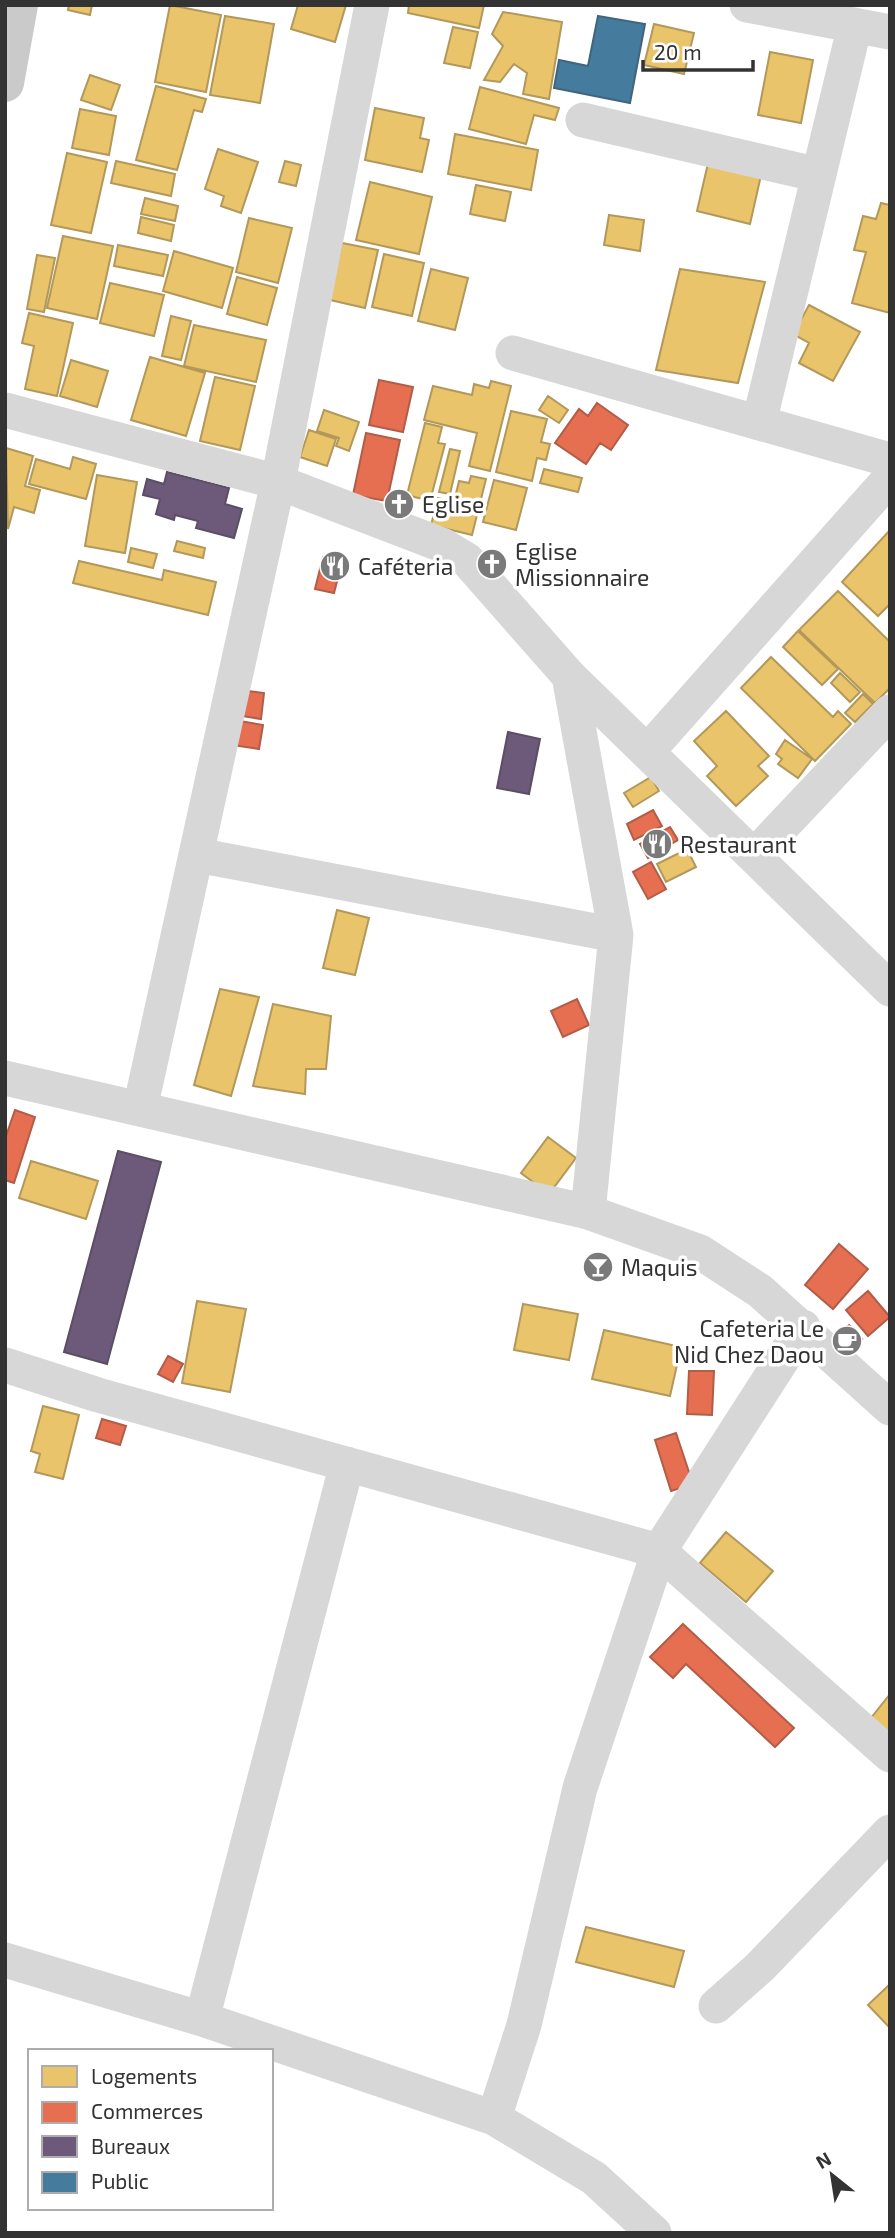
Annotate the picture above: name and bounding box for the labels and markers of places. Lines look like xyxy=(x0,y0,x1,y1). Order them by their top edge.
church icon: Eglise xyxy=(382,487,416,521)
place label: Eglise xyxy=(422,490,484,518)
place label: Eglise Missionnaire xyxy=(515,537,649,591)
church icon: Eglise Missionnaire xyxy=(475,547,509,581)
restaurant icon: Caféteria xyxy=(318,549,352,583)
place label: Caféteria xyxy=(358,552,453,580)
restaurant icon: Restaurant xyxy=(640,827,674,861)
place label: Restaurant xyxy=(680,830,797,858)
bar icon: Maquis xyxy=(581,1250,615,1284)
place label: Maquis xyxy=(621,1253,697,1281)
place label: Cafeteria Le Nid Chez Daou xyxy=(674,1314,824,1368)
cafe icon: Cafeteria Le Nid Chez Daou xyxy=(830,1324,864,1358)

